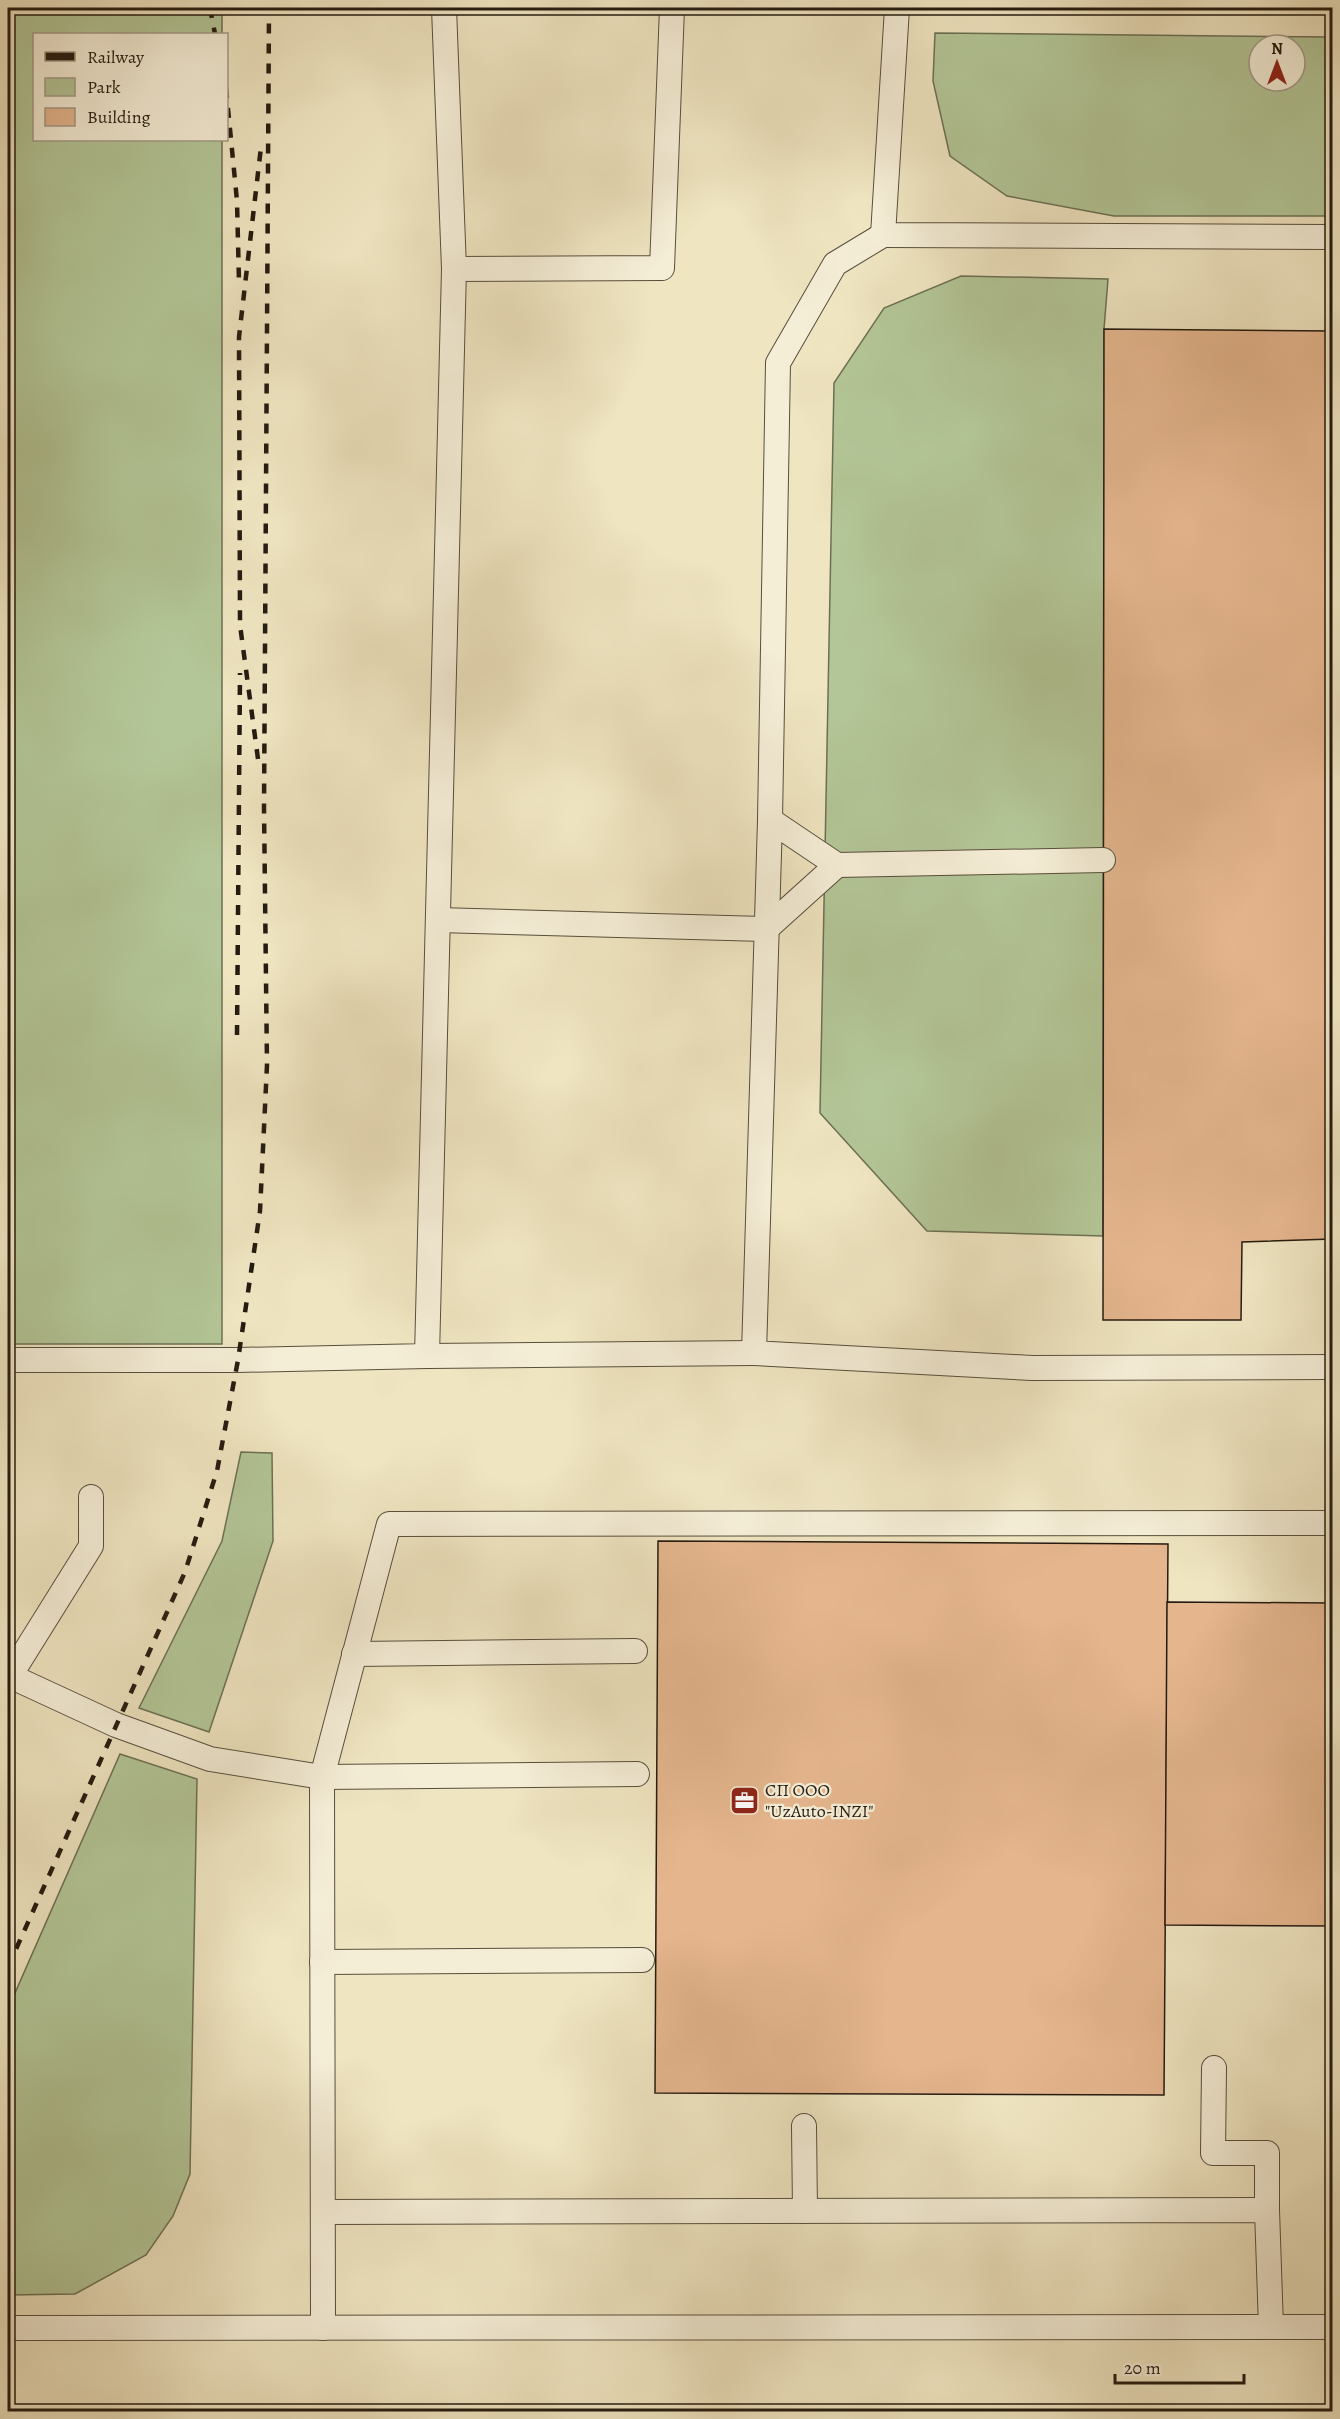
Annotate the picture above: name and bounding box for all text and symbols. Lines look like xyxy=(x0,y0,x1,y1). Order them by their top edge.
legend xyxy=(33,33,228,141)
north arrow xyxy=(1247,33,1307,93)
text: N xyxy=(1271,38,1283,60)
text: Railway xyxy=(87,45,145,69)
text: Park xyxy=(87,75,121,99)
text: Building xyxy=(87,105,151,129)
place label: СП ООО "UzAuto-INZI" xyxy=(765,1778,874,1823)
office icon: СП ООО "UzAuto-INZI" xyxy=(728,1784,760,1816)
scale bar xyxy=(1115,2347,1244,2385)
text: 20 m xyxy=(1124,2356,1161,2380)

